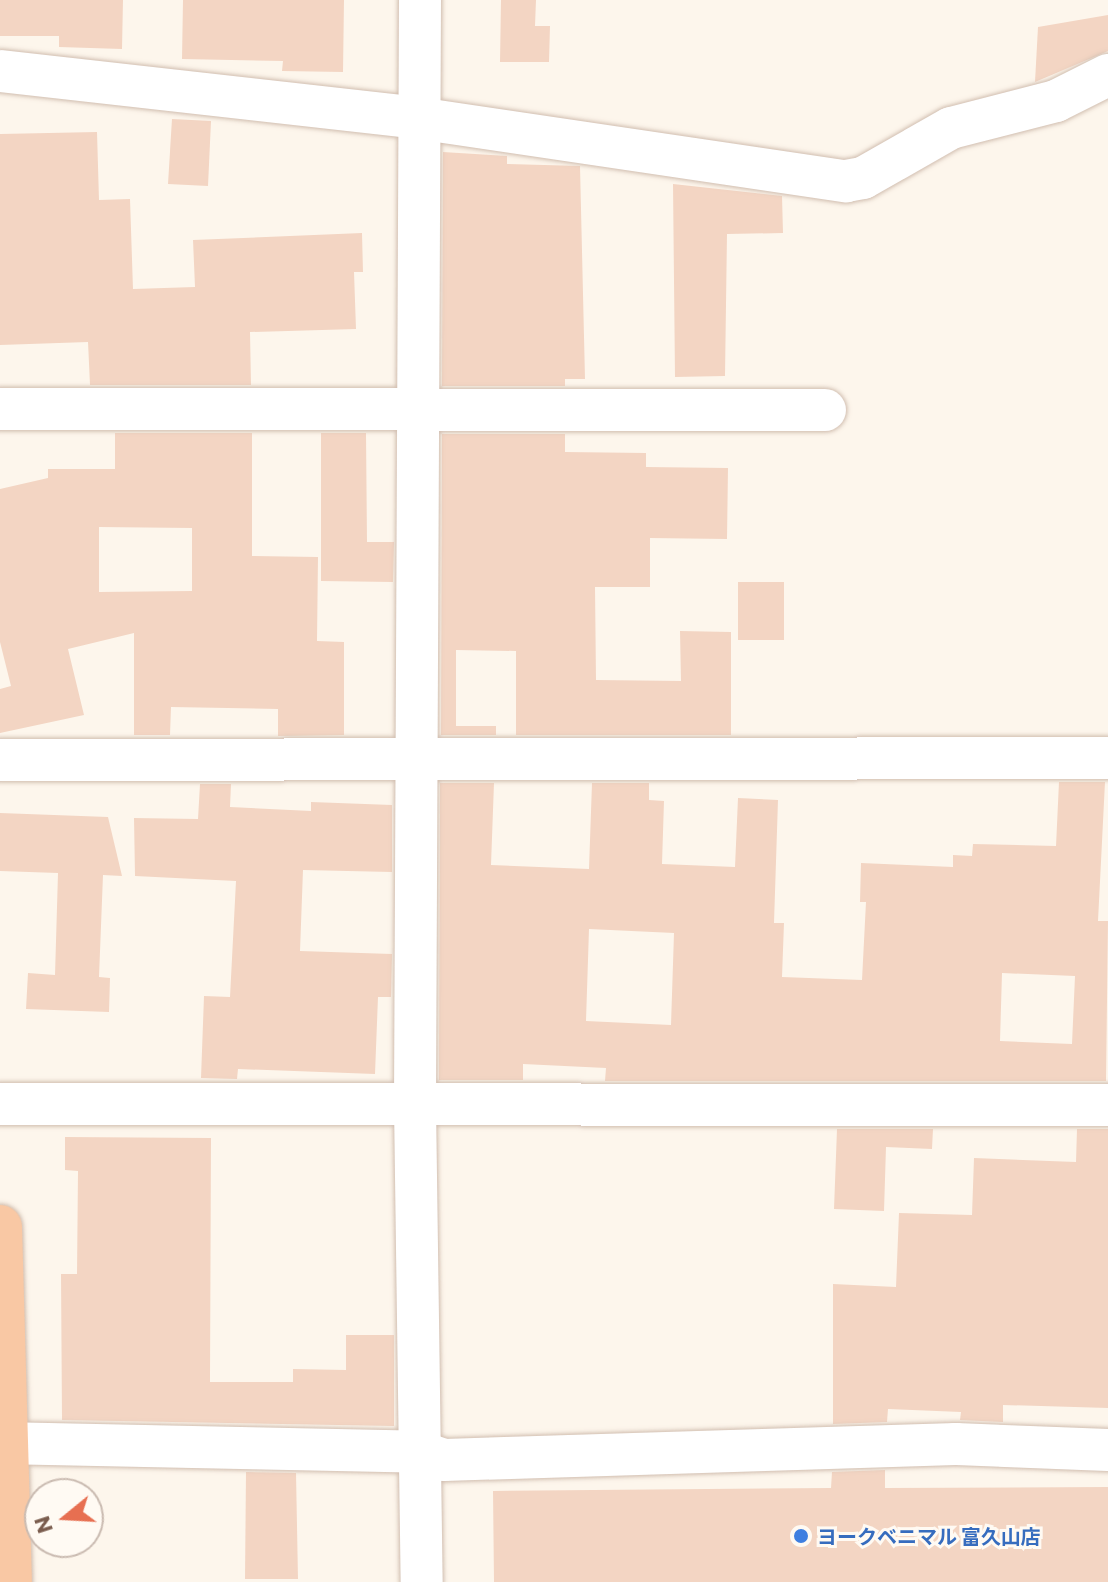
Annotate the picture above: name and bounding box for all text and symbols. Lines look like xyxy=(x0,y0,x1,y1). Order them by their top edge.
north arrow xyxy=(24,1478,104,1558)
text: N xyxy=(27,1513,58,1537)
place label: ヨークベニマル 富久山店 xyxy=(817,1524,1041,1548)
marker: ヨークベニマル 富久山店 xyxy=(792,1527,810,1545)

